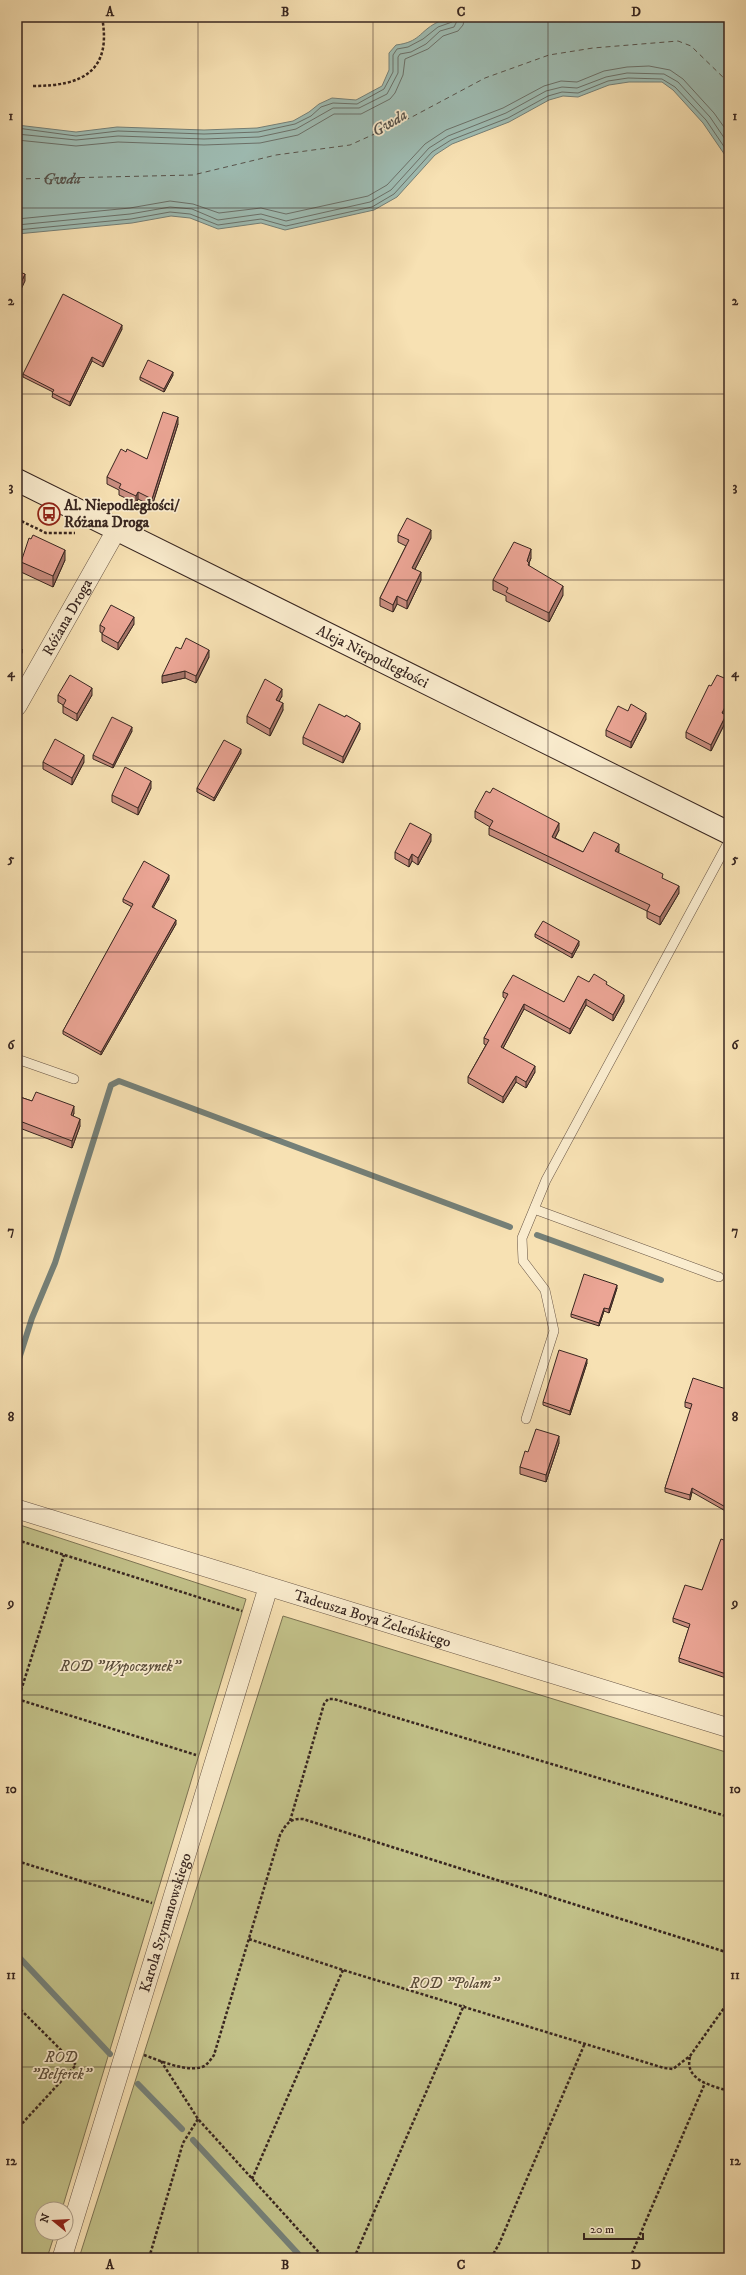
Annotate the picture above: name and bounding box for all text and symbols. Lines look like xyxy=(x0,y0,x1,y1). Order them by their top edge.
text: A xyxy=(105,4,115,20)
text: B xyxy=(281,4,289,20)
text: C xyxy=(457,4,466,20)
text: D xyxy=(631,4,641,20)
water label: Gwda xyxy=(368,105,411,141)
text: 1 xyxy=(9,108,14,124)
text: 1 xyxy=(733,108,738,124)
water label: Gwda xyxy=(43,169,81,189)
text: 2 xyxy=(8,293,15,309)
text: 2 xyxy=(732,293,739,309)
text: 3 xyxy=(9,479,14,495)
text: 3 xyxy=(733,479,738,495)
place label: Al. Niepodległości/ Różana Droga xyxy=(63,496,180,532)
bus stop icon: Al. Niepodległości/ Różana Droga xyxy=(36,501,62,527)
street label: Różana Droga xyxy=(38,575,97,659)
street label: Aleja Niepodległości xyxy=(313,621,432,693)
text: 4 xyxy=(6,665,15,682)
text: 4 xyxy=(730,665,739,682)
text: 5 xyxy=(7,851,15,867)
text: 5 xyxy=(731,851,739,867)
text: 6 xyxy=(8,1037,16,1053)
text: 6 xyxy=(732,1037,740,1053)
text: 7 xyxy=(8,1223,15,1239)
text: 7 xyxy=(732,1223,739,1239)
text: 8 xyxy=(8,1409,15,1425)
text: 8 xyxy=(732,1409,739,1425)
street label: Tadeusza Boya Żeleńskiego xyxy=(291,1586,453,1652)
text: 9 xyxy=(7,1595,14,1611)
text: 9 xyxy=(731,1595,738,1611)
park label: ROD "Wypoczynek" xyxy=(59,1657,183,1676)
text: 10 xyxy=(5,1781,17,1797)
text: 10 xyxy=(729,1781,741,1797)
street label: Karola Szymanowskiego xyxy=(135,1851,196,1995)
text: 11 xyxy=(6,1967,16,1983)
text: 11 xyxy=(730,1967,740,1983)
park label: ROD "Polam" xyxy=(409,1974,501,1993)
park label: ROD "Belferek" xyxy=(31,2048,94,2084)
text: 12 xyxy=(5,2153,17,2169)
text: 12 xyxy=(729,2153,741,2169)
north arrow xyxy=(34,2201,74,2241)
text: N xyxy=(37,2212,53,2225)
scale bar xyxy=(584,2215,643,2241)
text: 20 m xyxy=(590,2222,614,2237)
text: A xyxy=(105,2257,115,2273)
text: B xyxy=(281,2257,289,2273)
text: C xyxy=(457,2257,466,2273)
text: D xyxy=(631,2257,641,2273)

